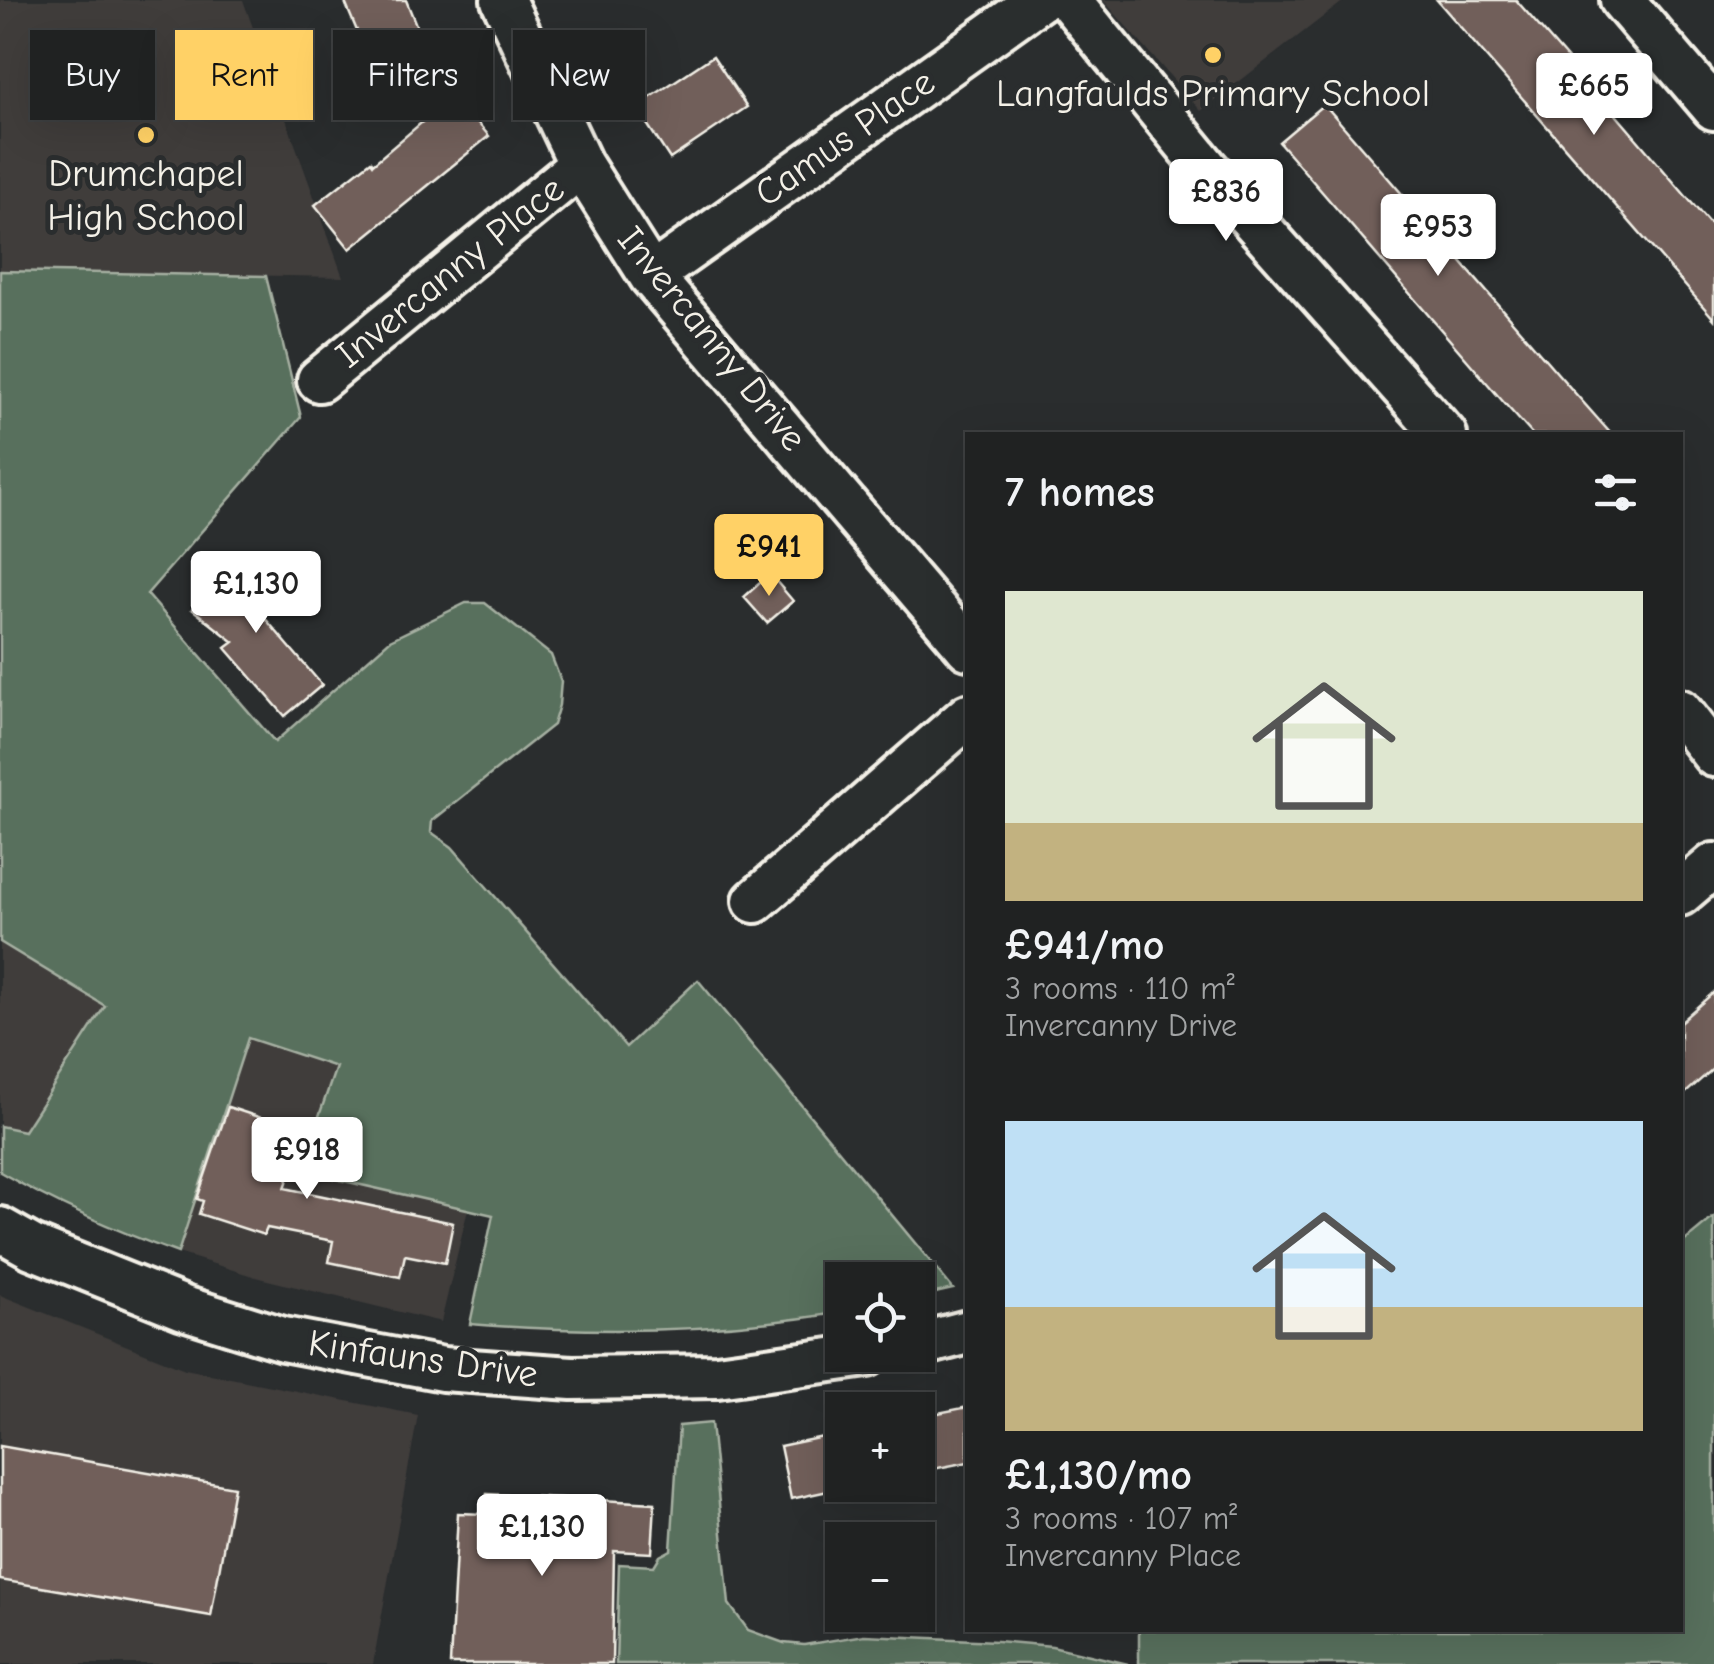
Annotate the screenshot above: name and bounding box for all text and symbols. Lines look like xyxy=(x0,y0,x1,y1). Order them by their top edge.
chip: Buy xyxy=(30,30,155,120)
chip: Rent xyxy=(175,30,313,120)
chip: Filters xyxy=(333,30,493,120)
chip: New xyxy=(513,30,645,120)
marker: Langfaulds Primary School xyxy=(1202,44,1224,66)
pin: £665 xyxy=(1535,53,1653,138)
street label: Camus Place xyxy=(747,60,943,216)
text: £665 xyxy=(1558,67,1630,104)
place label: Langfaulds Primary School xyxy=(996,72,1430,116)
marker: Drumchapel High School xyxy=(135,124,157,146)
place label: Drumchapel High School xyxy=(47,152,245,240)
pin: £836 xyxy=(1167,159,1285,244)
street label: Invercanny Place xyxy=(327,167,573,377)
text: £836 xyxy=(1191,173,1261,210)
pin: £953 xyxy=(1379,194,1497,279)
text: £953 xyxy=(1403,208,1473,245)
street label: Invercanny Drive xyxy=(608,218,816,460)
icon: filters xyxy=(1588,465,1643,520)
text: 7 homes xyxy=(1005,468,1155,517)
pin: £941 xyxy=(710,514,828,599)
text: £941 xyxy=(736,528,802,565)
pin: £1,130 xyxy=(175,551,337,636)
text: £1,130 xyxy=(213,565,299,602)
icon: home xyxy=(1234,656,1414,836)
text: £941/mo xyxy=(1005,921,1164,970)
text: 3 rooms · 110 m² xyxy=(1005,970,1235,1007)
text: Invercanny Drive xyxy=(1005,1007,1237,1044)
pin: £918 xyxy=(248,1117,366,1202)
text: £918 xyxy=(274,1131,340,1168)
icon: home xyxy=(1234,1186,1414,1366)
map controls xyxy=(825,1262,935,1632)
button: locate xyxy=(825,1262,935,1372)
street label: Kinfauns Drive xyxy=(305,1321,541,1397)
button: + xyxy=(825,1392,935,1502)
text: £1,130/mo xyxy=(1005,1451,1192,1500)
pin: £1,130 xyxy=(461,1494,623,1579)
text: 3 rooms · 107 m² xyxy=(1005,1500,1237,1537)
text: £1,130 xyxy=(499,1508,585,1545)
button: − xyxy=(825,1522,935,1632)
text: Invercanny Place xyxy=(1005,1537,1241,1574)

